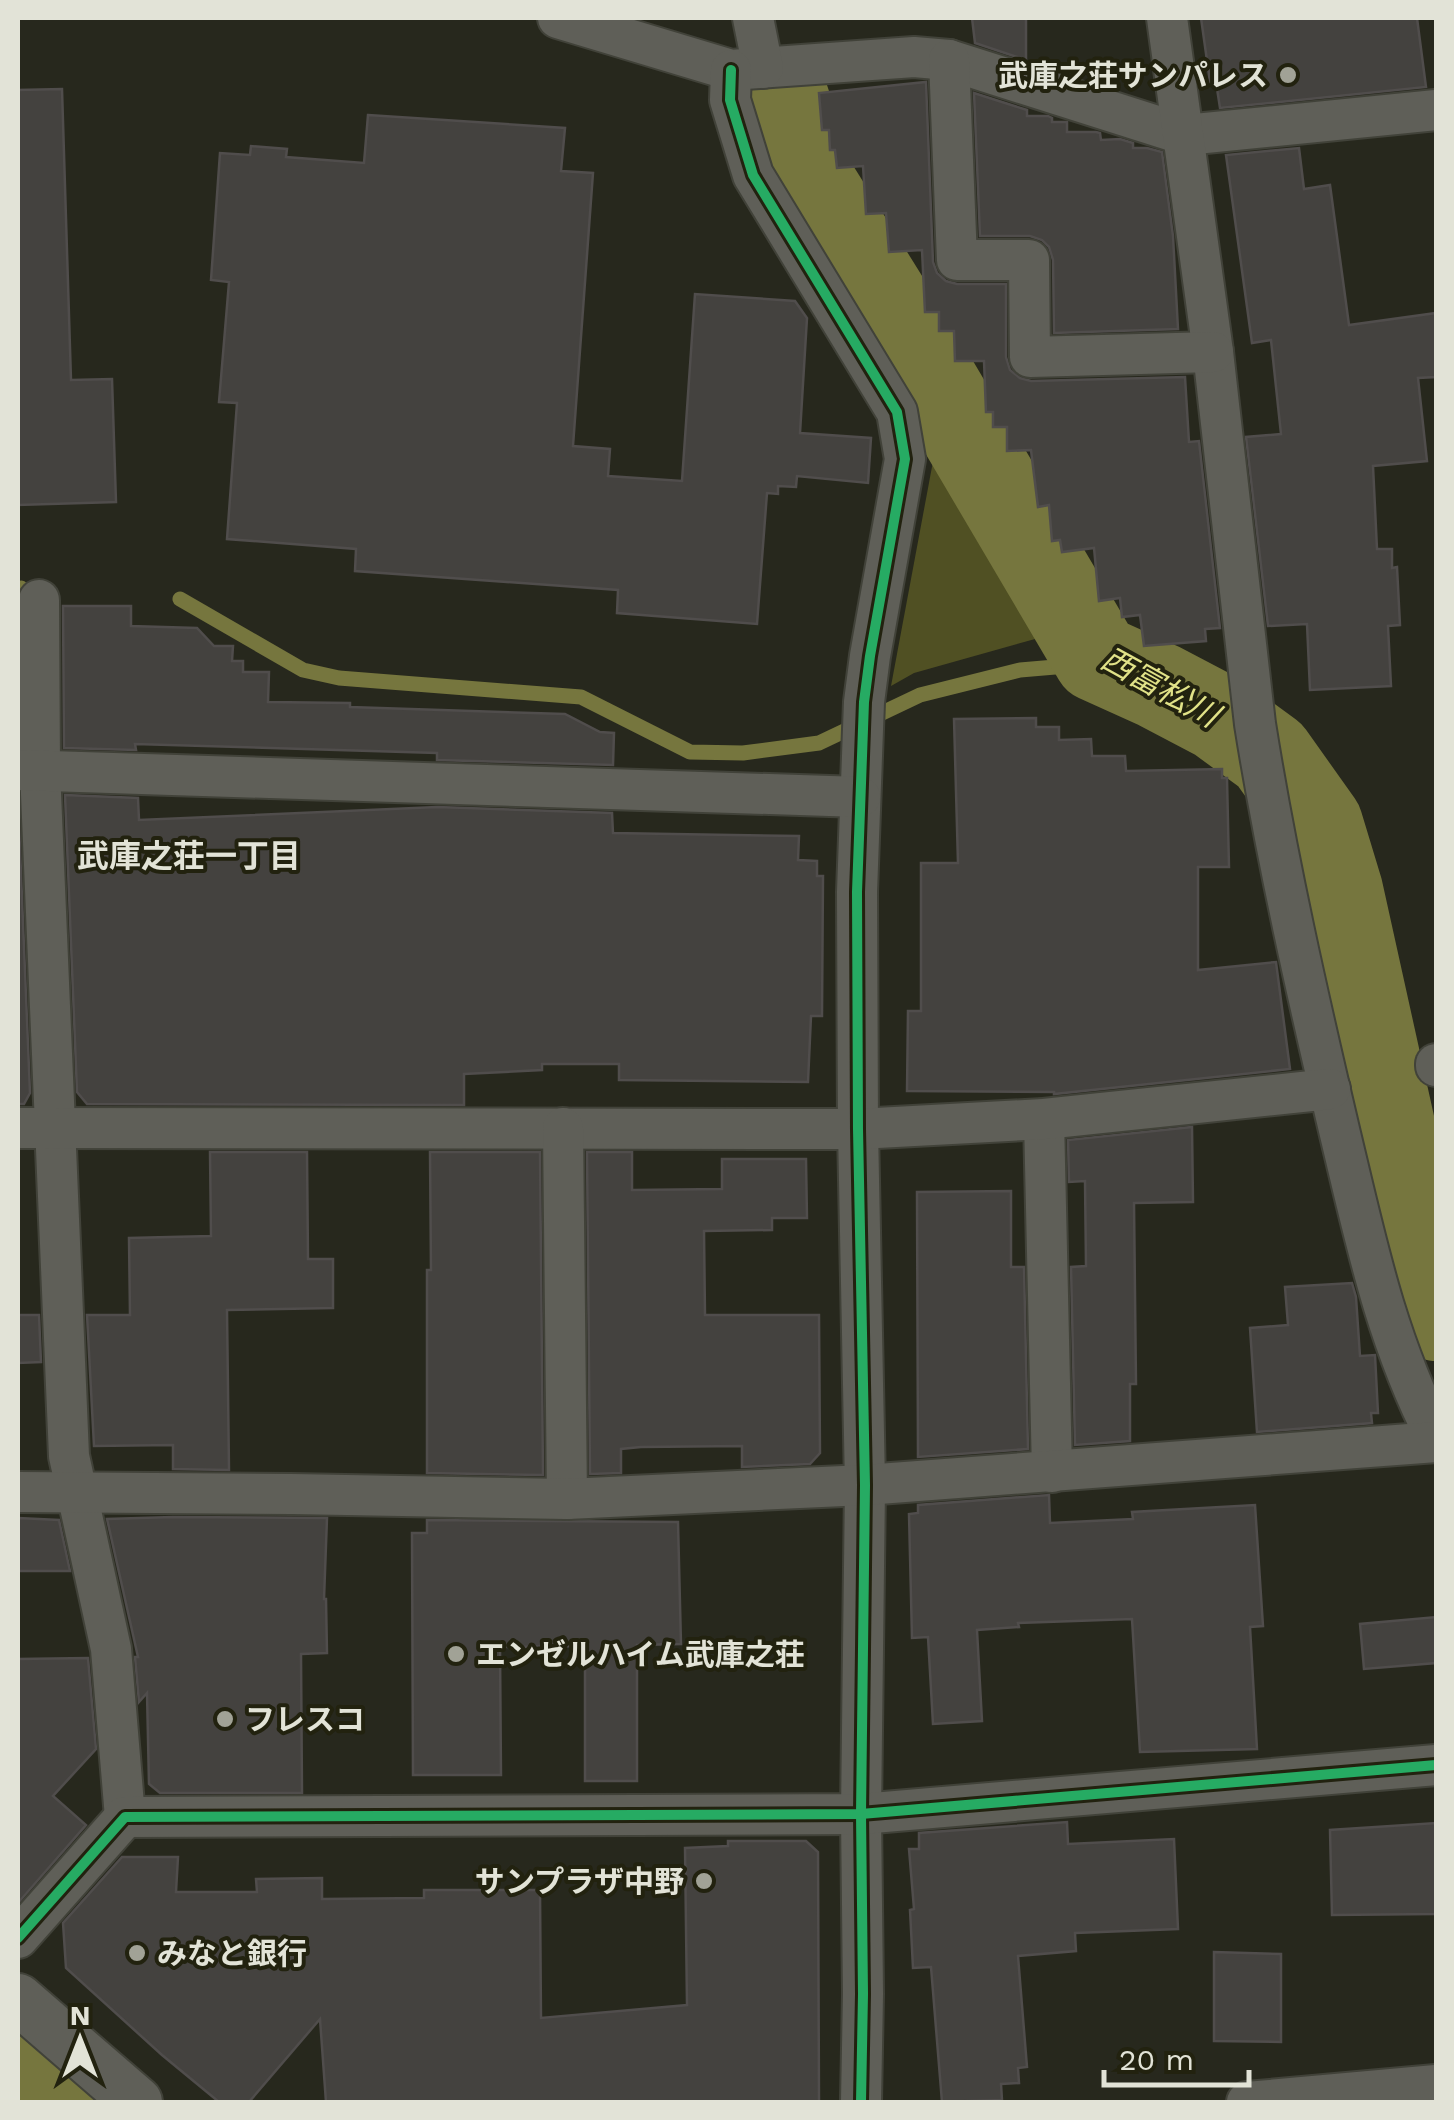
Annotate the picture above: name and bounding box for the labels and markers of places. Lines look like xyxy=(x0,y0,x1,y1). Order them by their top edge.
place label: 武庫之荘サンパレス xyxy=(998,58,1268,93)
marker: 武庫之荘サンパレス xyxy=(1277,64,1299,86)
place label: エンゼルハイム武庫之荘 xyxy=(476,1637,805,1672)
marker: エンゼルハイム武庫之荘 xyxy=(445,1643,467,1665)
place label: フレスコ xyxy=(245,1702,365,1737)
marker: フレスコ xyxy=(214,1708,236,1730)
place label: サンプラザ中野 xyxy=(475,1864,684,1899)
marker: サンプラザ中野 xyxy=(693,1870,715,1892)
place label: みなと銀行 xyxy=(157,1936,307,1971)
marker: みなと銀行 xyxy=(126,1942,148,1964)

